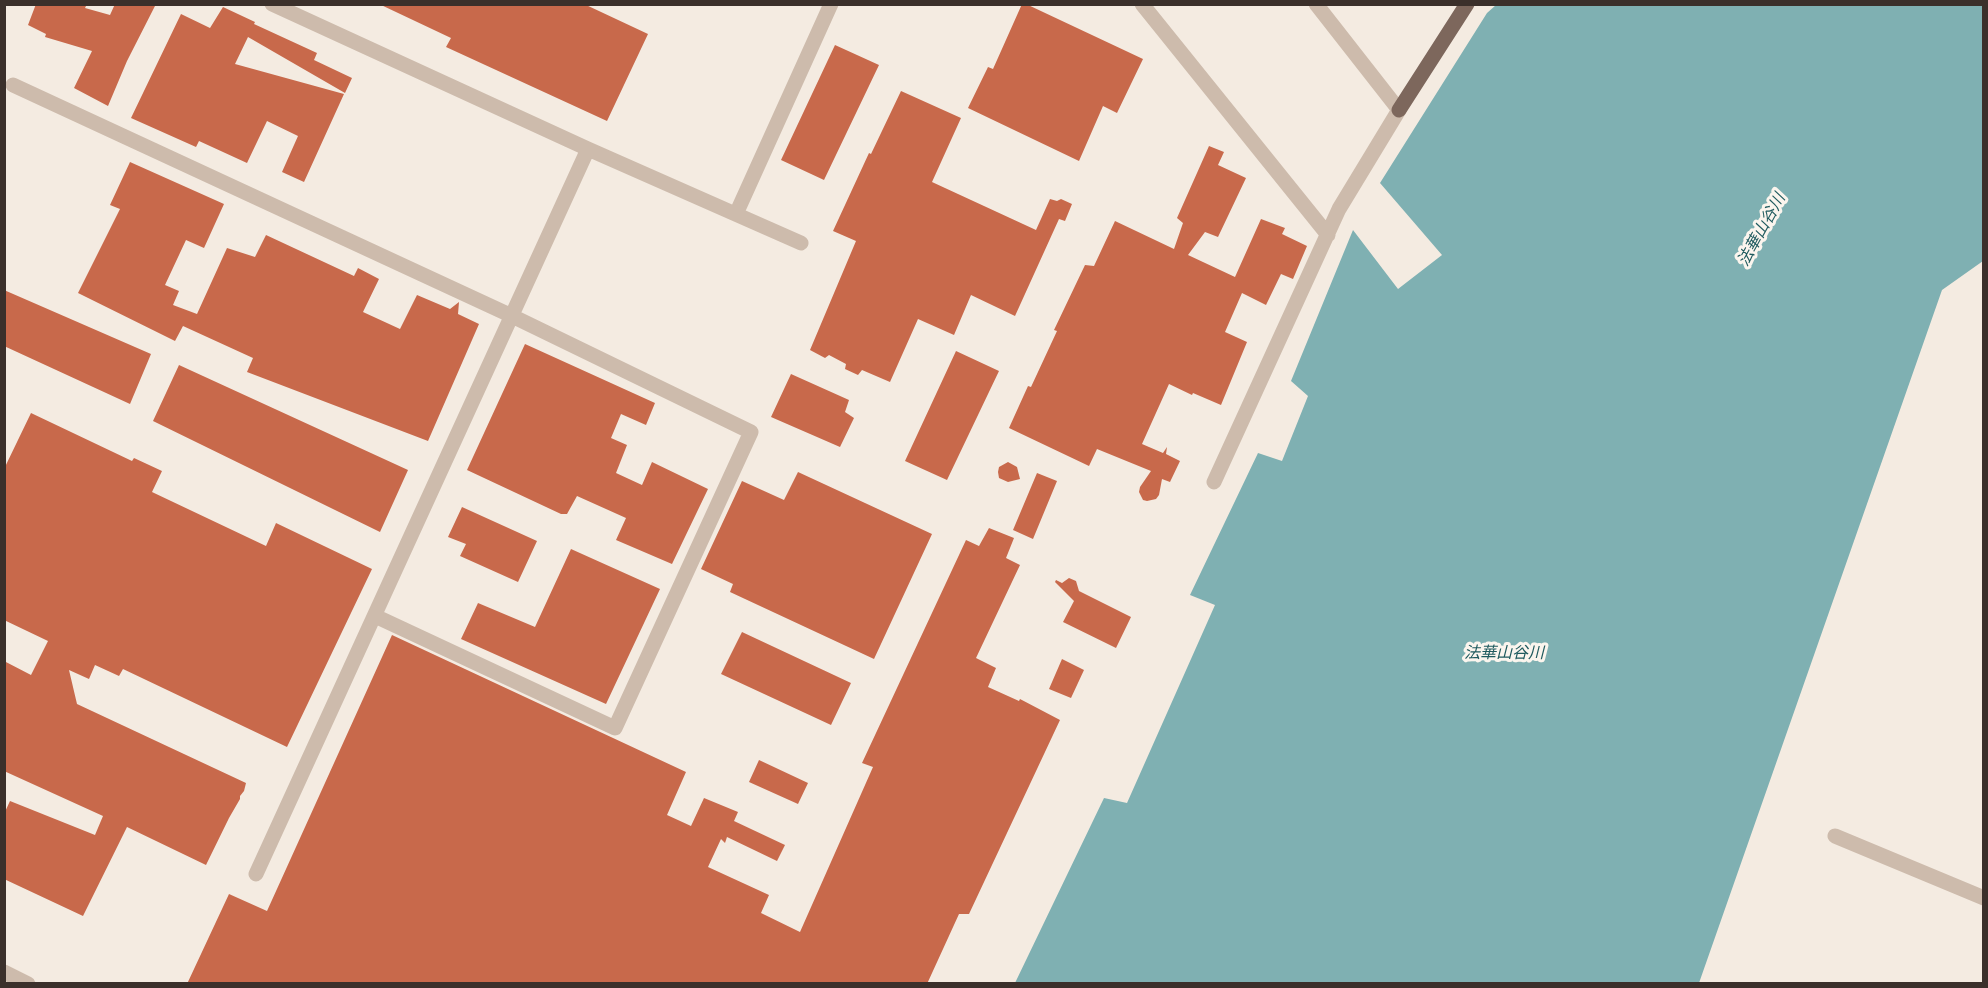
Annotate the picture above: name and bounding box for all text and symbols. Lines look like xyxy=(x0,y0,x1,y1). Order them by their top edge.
water label: 法華山谷川 xyxy=(1734,190,1790,270)
water label: 法華山谷川 xyxy=(1464,644,1544,664)

